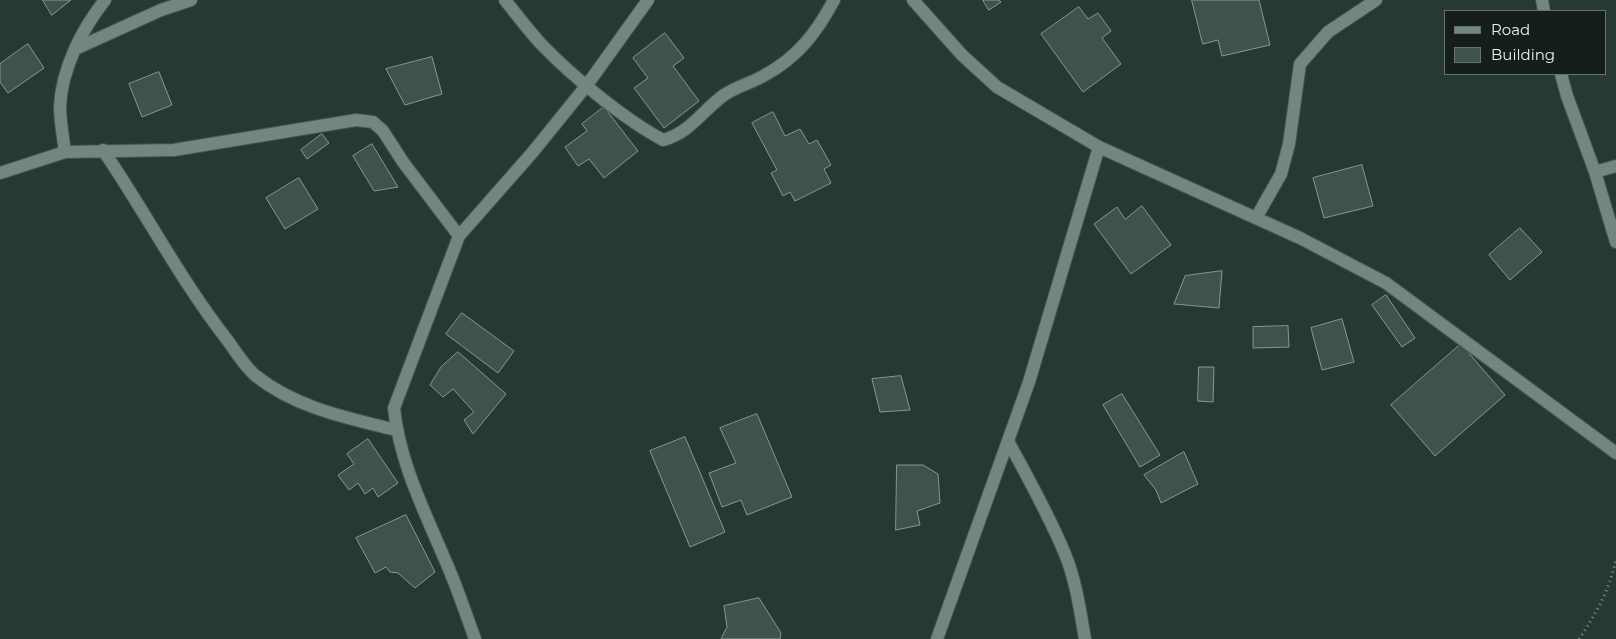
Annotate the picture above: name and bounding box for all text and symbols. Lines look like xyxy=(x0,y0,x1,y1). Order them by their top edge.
legend xyxy=(1444,10,1606,75)
text: Road xyxy=(1491,20,1530,39)
text: Building xyxy=(1491,45,1555,64)

